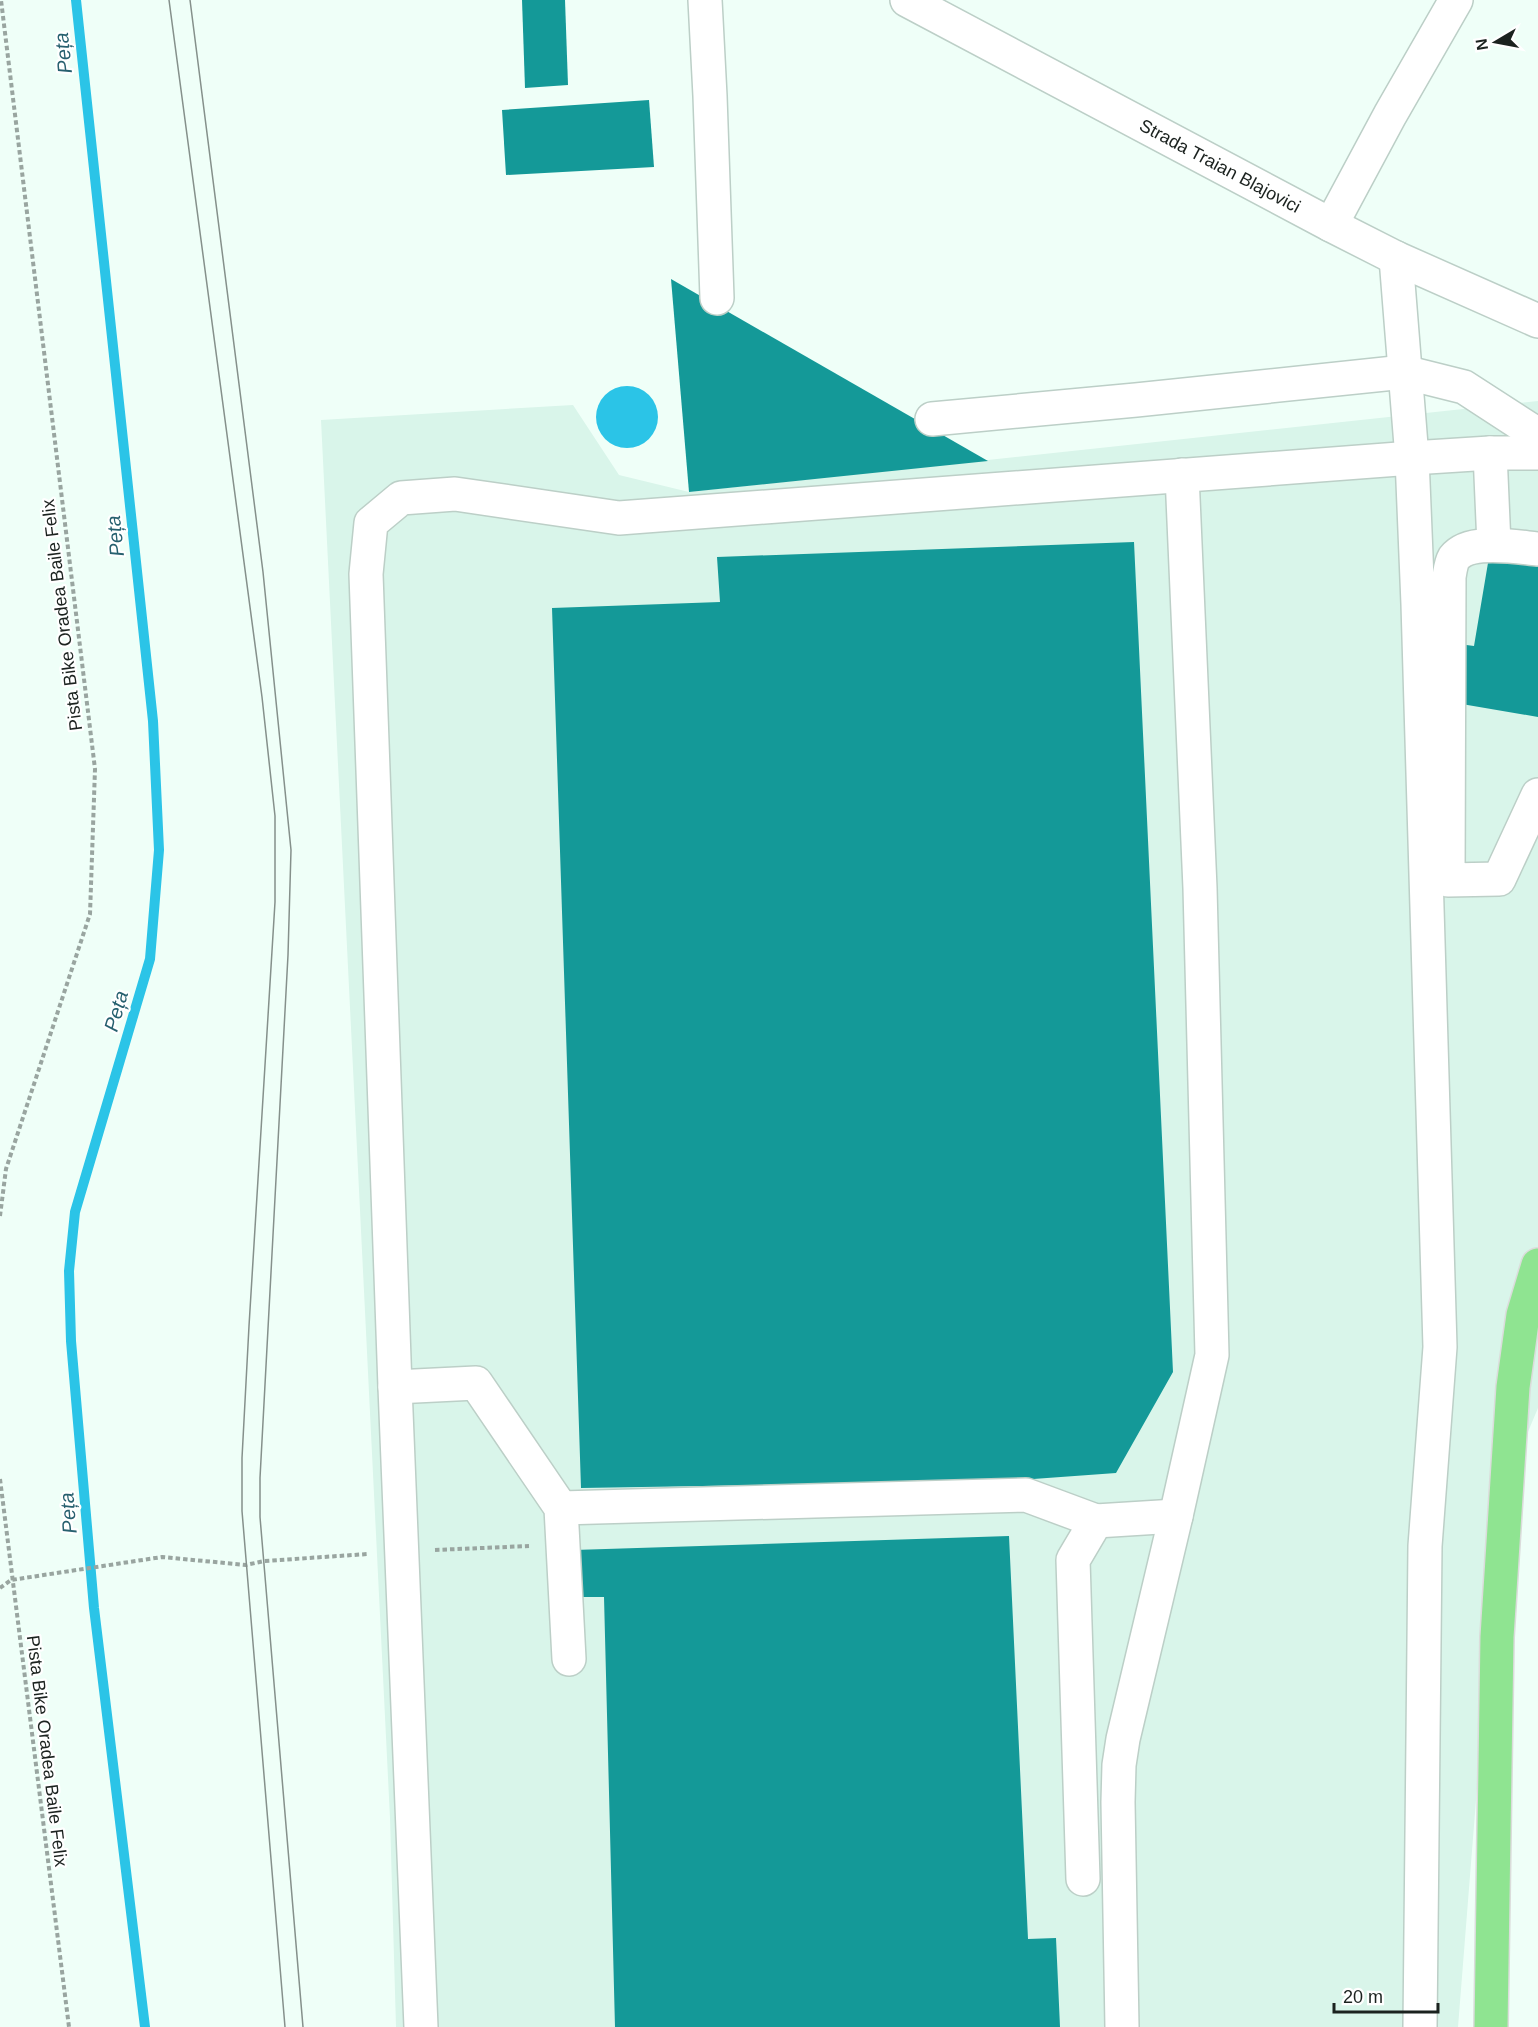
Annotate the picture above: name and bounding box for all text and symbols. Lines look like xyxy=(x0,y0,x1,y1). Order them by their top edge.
north arrow xyxy=(1466,12,1526,72)
water label: Peța xyxy=(50,31,76,75)
text: N xyxy=(1472,37,1491,52)
street label: Strada Traian Blajovici xyxy=(1136,115,1304,217)
street label: Pista Bike Oradea Baile Felix xyxy=(38,498,86,732)
water label: Peța xyxy=(102,514,128,558)
water label: Peța xyxy=(100,988,132,1034)
water label: Peța xyxy=(55,1492,81,1534)
street label: Pista Bike Oradea Baile Felix xyxy=(23,1634,71,1868)
scale bar xyxy=(1334,1976,1438,2014)
text: 20 m xyxy=(1343,1987,1383,2007)

